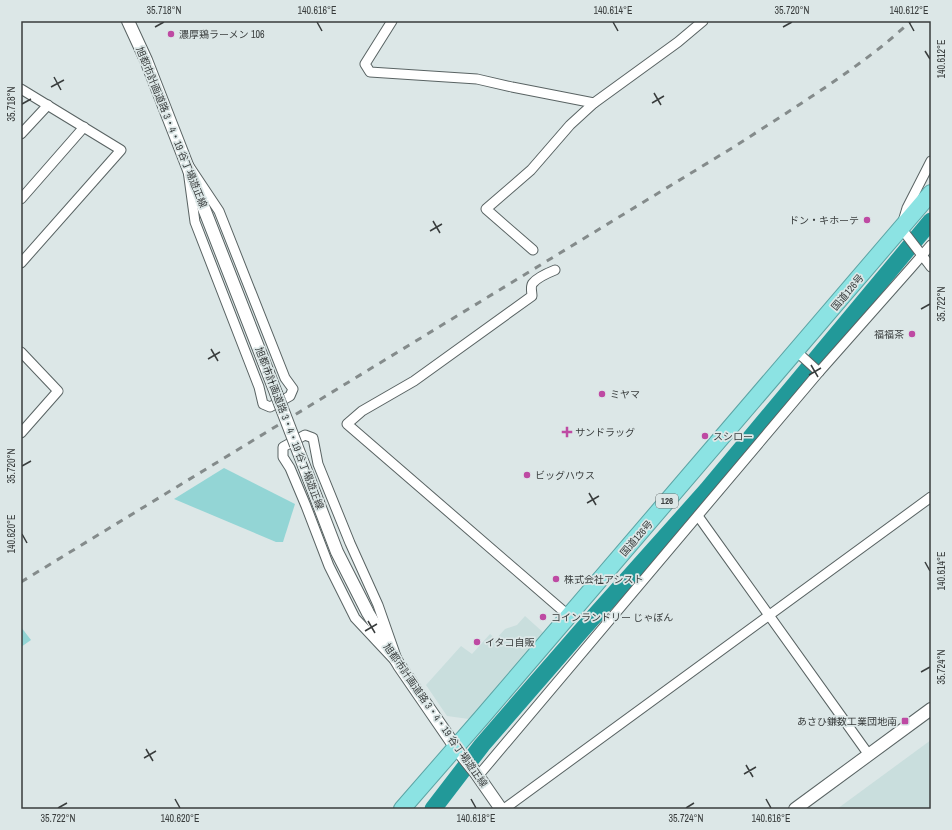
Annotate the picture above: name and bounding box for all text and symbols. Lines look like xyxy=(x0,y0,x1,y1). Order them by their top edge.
text: 35.718°N xyxy=(147,4,182,17)
text: 140.616°E xyxy=(297,4,337,17)
text: 140.614°E xyxy=(593,4,633,17)
text: 35.720°N xyxy=(775,4,810,17)
text: 140.612°E xyxy=(889,4,929,17)
place label: 濃厚鶏ラーメン 106 xyxy=(179,28,265,41)
marker: 濃厚鶏ラーメン 106 xyxy=(166,29,176,39)
text: 140.612°E xyxy=(935,39,948,79)
street label: 旭都市計画道路 3・4・19 谷丁場遊正線 xyxy=(133,45,210,210)
text: 35.718°N xyxy=(5,86,18,122)
place label: ドン・キホーテ xyxy=(789,214,859,227)
marker: ドン・キホーテ xyxy=(862,215,872,225)
street label: 国道126号 xyxy=(828,271,866,313)
text: 35.722°N xyxy=(935,286,948,322)
place label: 福福茶 xyxy=(874,328,904,341)
marker: 福福茶 xyxy=(907,329,917,339)
street label: 旭都市計画道路 3・4・19 谷丁場遊正線 xyxy=(252,345,327,511)
place label: ミヤマ xyxy=(610,388,640,401)
marker: ミヤマ xyxy=(597,389,607,399)
place label: サンドラッグ xyxy=(575,426,635,439)
marker: サンドラッグ xyxy=(562,427,572,437)
place label: スシロー xyxy=(713,430,753,443)
marker: スシロー xyxy=(700,431,710,441)
text: 35.720°N xyxy=(5,448,18,484)
place label: ビッグハウス xyxy=(535,469,595,482)
marker: ビッグハウス xyxy=(522,470,532,480)
road number: 126 xyxy=(656,494,678,508)
text: 140.620°E xyxy=(5,514,18,554)
street label: 国道126号 xyxy=(617,518,656,559)
text: 140.614°E xyxy=(935,551,948,591)
place label: 株式会社アシスト xyxy=(564,573,644,586)
marker: 株式会社アシスト xyxy=(551,574,561,584)
place label: コインランドリー じゃぼん xyxy=(551,611,673,624)
marker: コインランドリー じゃぼん xyxy=(538,612,548,622)
place label: イタコ自販 xyxy=(485,636,535,649)
marker: イタコ自販 xyxy=(472,637,482,647)
street label: 旭都市計画道路 3・4・19 谷丁場遊正線 xyxy=(381,641,490,790)
text: 35.724°N xyxy=(935,649,948,685)
place label: あさひ鎌数工業団地南 xyxy=(797,715,897,728)
marker: あさひ鎌数工業団地南 xyxy=(900,716,910,726)
text: 35.722°N xyxy=(41,812,76,825)
text: 140.620°E xyxy=(160,812,200,825)
text: 140.618°E xyxy=(456,812,496,825)
text: 35.724°N xyxy=(669,812,704,825)
text: 140.616°E xyxy=(751,812,791,825)

